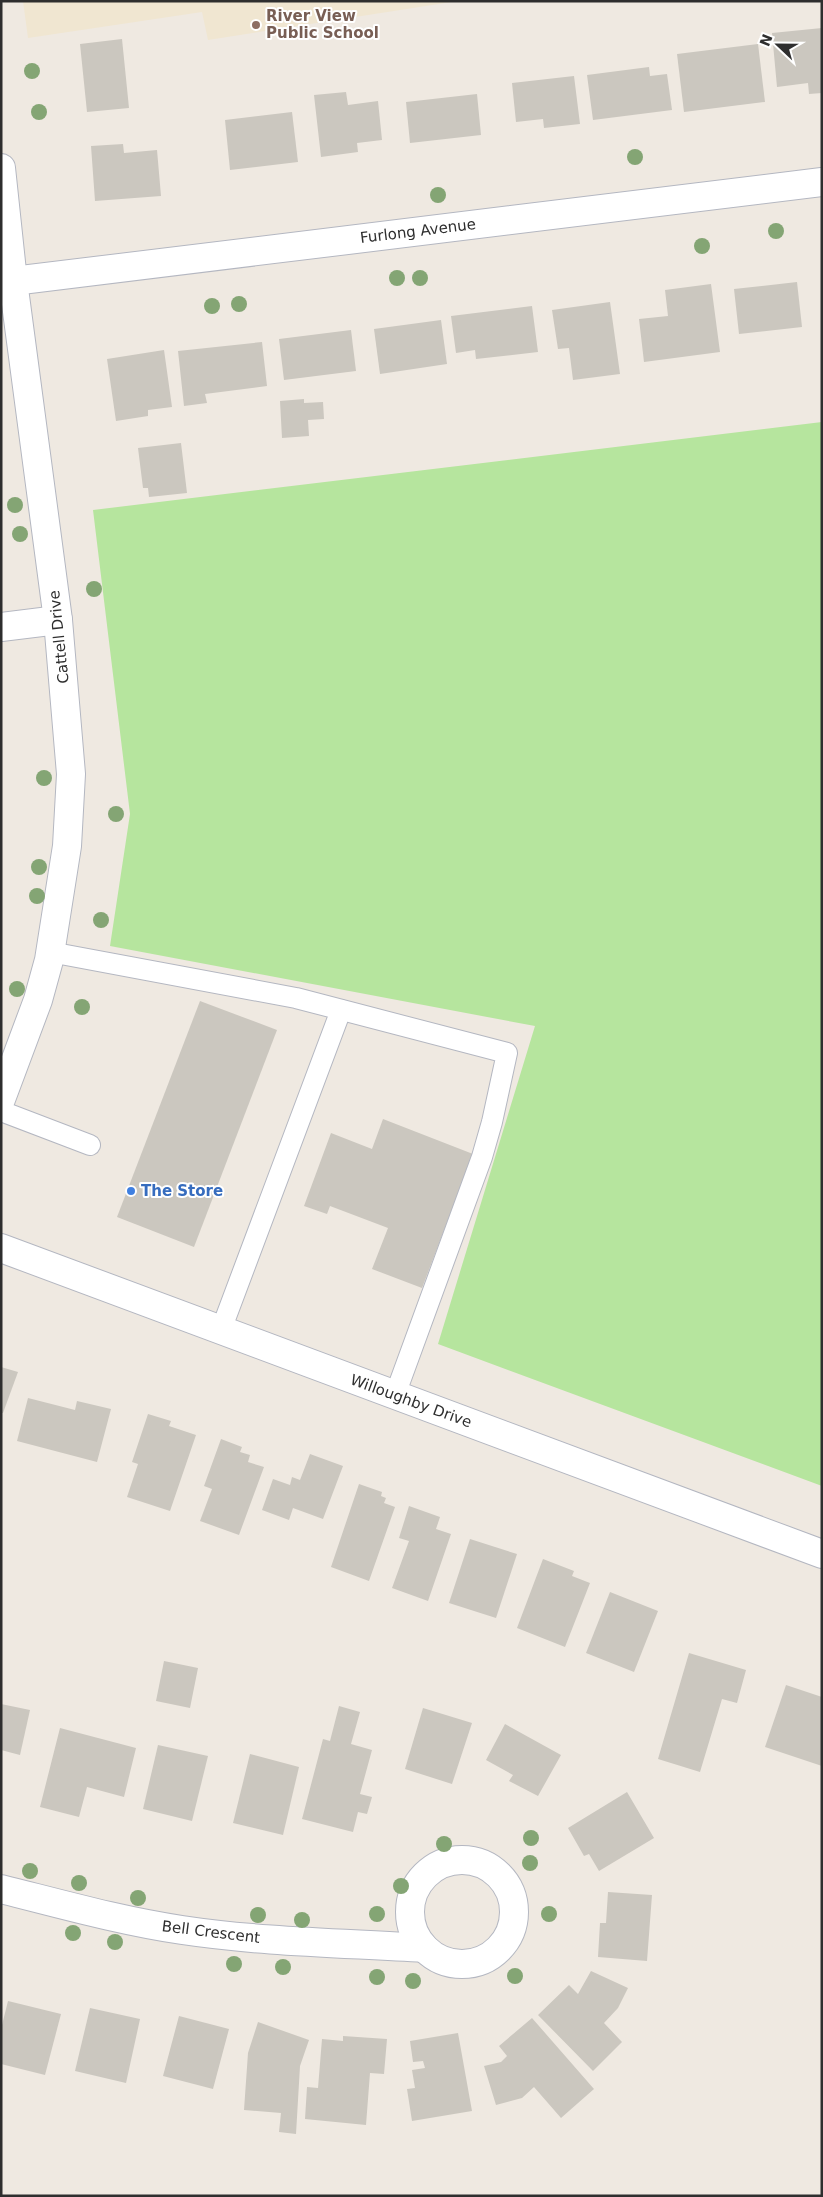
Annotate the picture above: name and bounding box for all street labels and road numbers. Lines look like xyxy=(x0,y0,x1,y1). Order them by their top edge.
street label: Furlong Avenue xyxy=(359,215,477,247)
street label: Cattell Drive xyxy=(45,589,73,685)
street label: Willoughby Drive xyxy=(348,1371,474,1431)
street label: Bell Crescent xyxy=(161,1917,261,1947)

